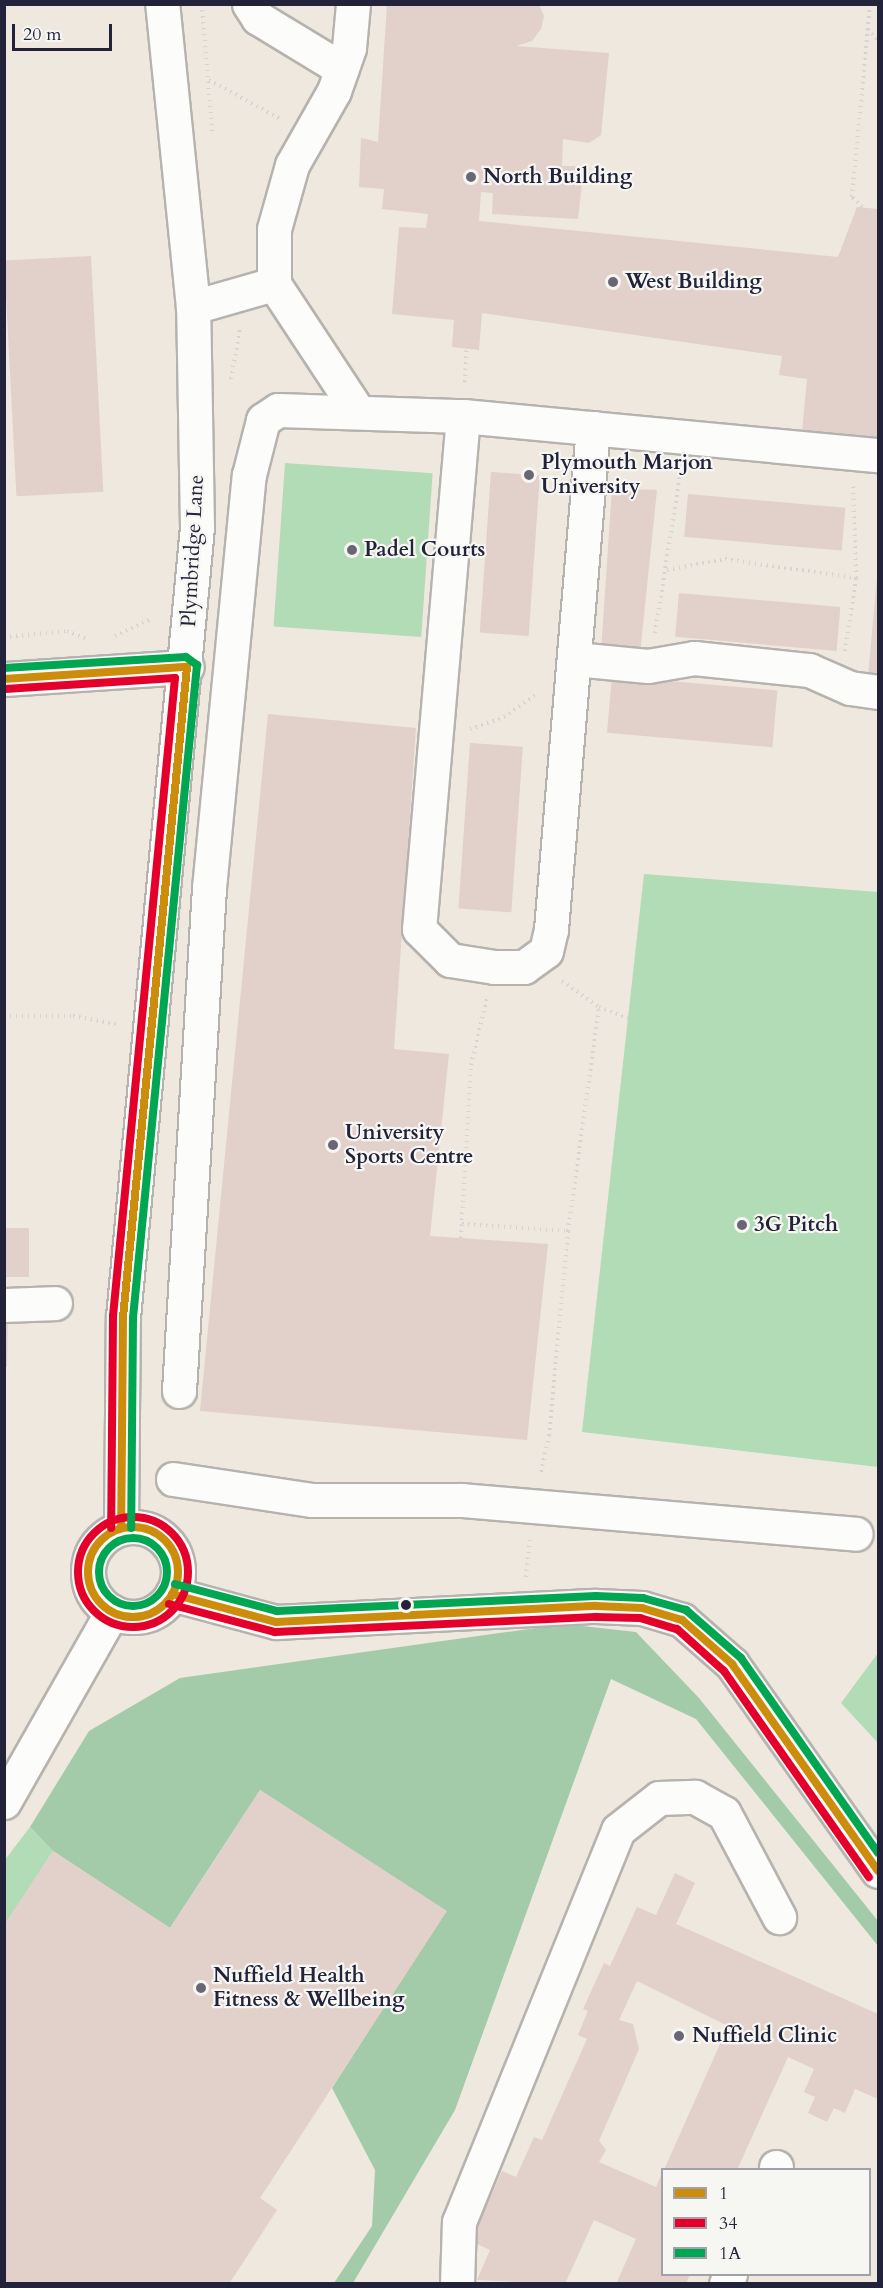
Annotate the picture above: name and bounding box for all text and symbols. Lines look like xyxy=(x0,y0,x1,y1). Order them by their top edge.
scale bar xyxy=(15,12,116,50)
text: 20 m xyxy=(23,22,62,47)
place label: North Building xyxy=(483,164,632,190)
marker: North Building xyxy=(464,170,478,184)
place label: West Building xyxy=(625,269,762,295)
marker: West Building xyxy=(606,275,620,289)
place label: Plymouth Marjon University xyxy=(541,450,713,500)
marker: Plymouth Marjon University xyxy=(522,468,536,482)
street label: Plymbridge Lane xyxy=(176,474,210,628)
place label: Padel Courts xyxy=(364,537,485,563)
marker: Padel Courts xyxy=(345,543,359,557)
place label: University Sports Centre xyxy=(345,1120,473,1170)
marker: University Sports Centre xyxy=(326,1138,340,1152)
place label: 3G Pitch xyxy=(754,1212,838,1238)
marker: 3G Pitch xyxy=(735,1218,749,1232)
unlabelled marker xyxy=(400,1599,412,1611)
place label: Nuffield Health Fitness & Wellbeing xyxy=(213,1963,404,2013)
marker: Nuffield Health Fitness & Wellbeing xyxy=(194,1981,208,1995)
place label: Nuffield Clinic xyxy=(692,2023,837,2049)
marker: Nuffield Clinic xyxy=(670,2027,688,2045)
legend xyxy=(661,2168,871,2276)
text: 1 xyxy=(719,2181,728,2206)
text: 34 xyxy=(719,2211,737,2236)
text: 1A xyxy=(719,2241,741,2266)

